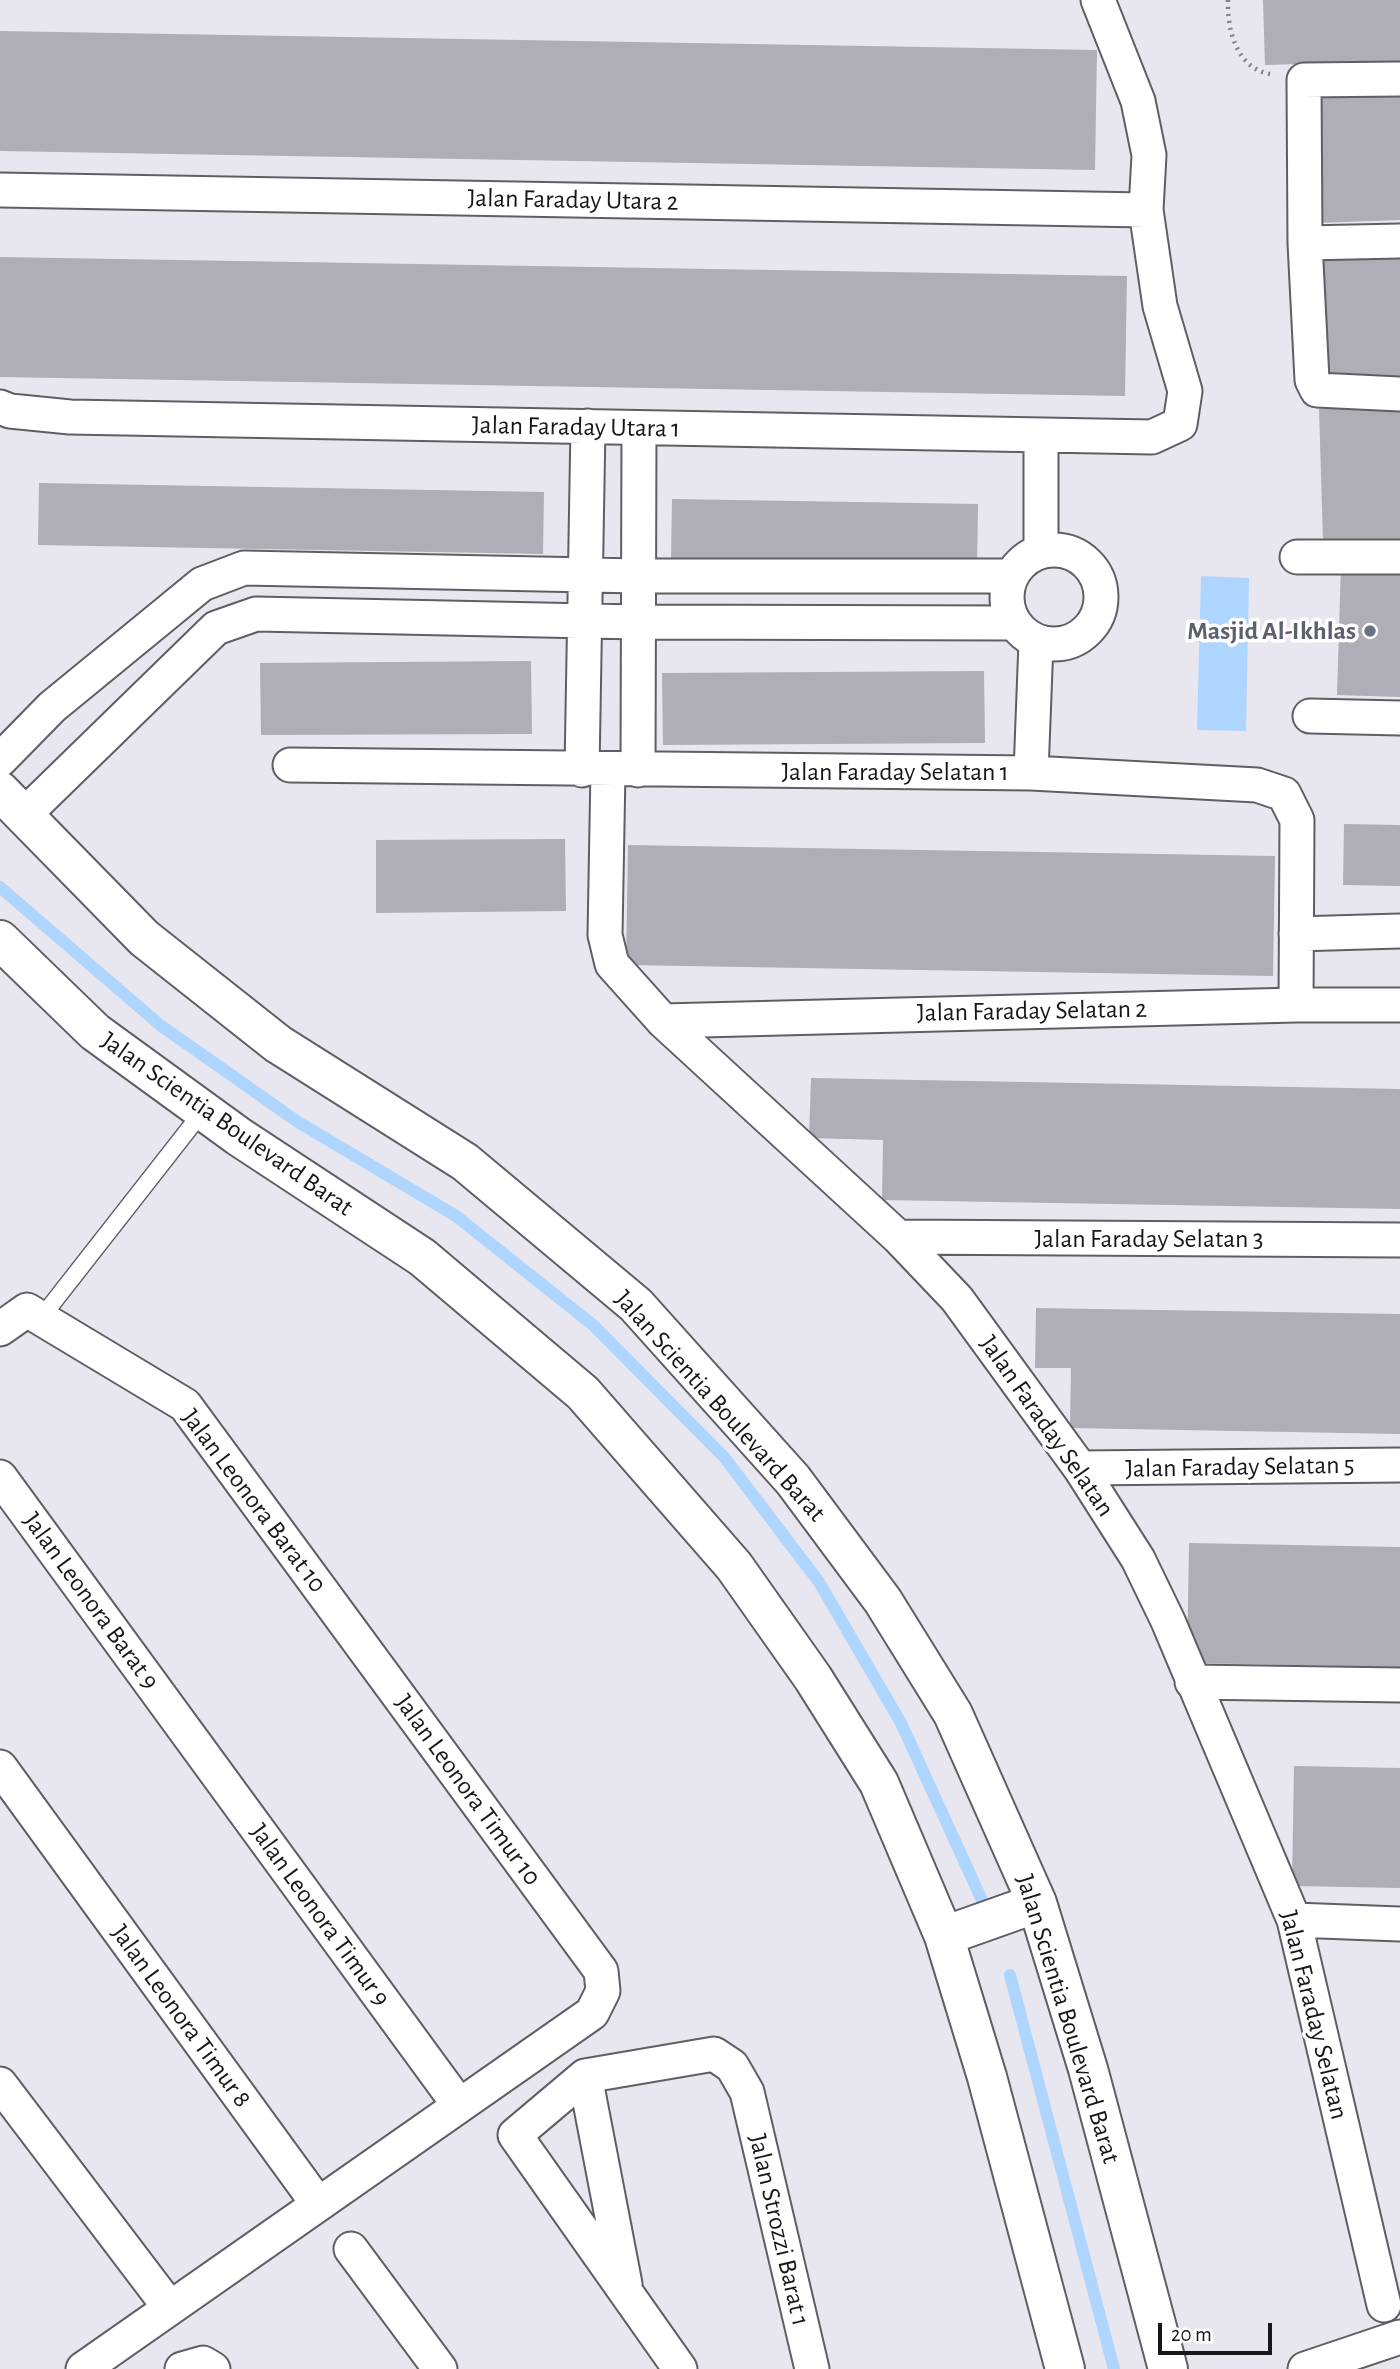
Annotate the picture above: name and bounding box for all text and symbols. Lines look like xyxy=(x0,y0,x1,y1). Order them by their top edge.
street label: Jalan Faraday Utara 2 xyxy=(467,183,679,217)
street label: Jalan Faraday Utara 1 xyxy=(472,410,680,444)
place label: Masjid Al-Ikhlas xyxy=(1187,615,1356,647)
marker: Masjid Al-Ikhlas xyxy=(1362,623,1378,639)
street label: Jalan Faraday Selatan 1 xyxy=(781,756,1009,788)
street label: Jalan Faraday Selatan 2 xyxy=(917,993,1147,1029)
street label: Jalan Scientia Boulevard Barat xyxy=(95,1025,359,1223)
street label: Jalan Faraday Selatan 3 xyxy=(1034,1223,1264,1255)
street label: Jalan Scientia Boulevard Barat xyxy=(608,1284,832,1528)
street label: Jalan Faraday Selatan xyxy=(973,1329,1121,1523)
street label: Jalan Leonora Barat 10 xyxy=(175,1403,333,1599)
street label: Jalan Faraday Selatan 5 xyxy=(1125,1449,1355,1485)
street label: Jalan Leonora Barat 9 xyxy=(16,1506,166,1696)
street label: Jalan Leonora Timur 10 xyxy=(388,1688,548,1892)
street label: Jalan Leonora Timur 9 xyxy=(243,1817,397,2013)
street label: Jalan Scientia Boulevard Barat xyxy=(1009,1871,1127,2167)
street label: Jalan Faraday Selatan xyxy=(1273,1907,1355,2123)
street label: Jalan Leonora Timur 8 xyxy=(104,1918,258,2114)
street label: Jalan Strozzi Barat 1 xyxy=(742,2131,816,2329)
scale bar xyxy=(1162,2310,1276,2354)
text: 20 m xyxy=(1171,2324,1212,2345)

